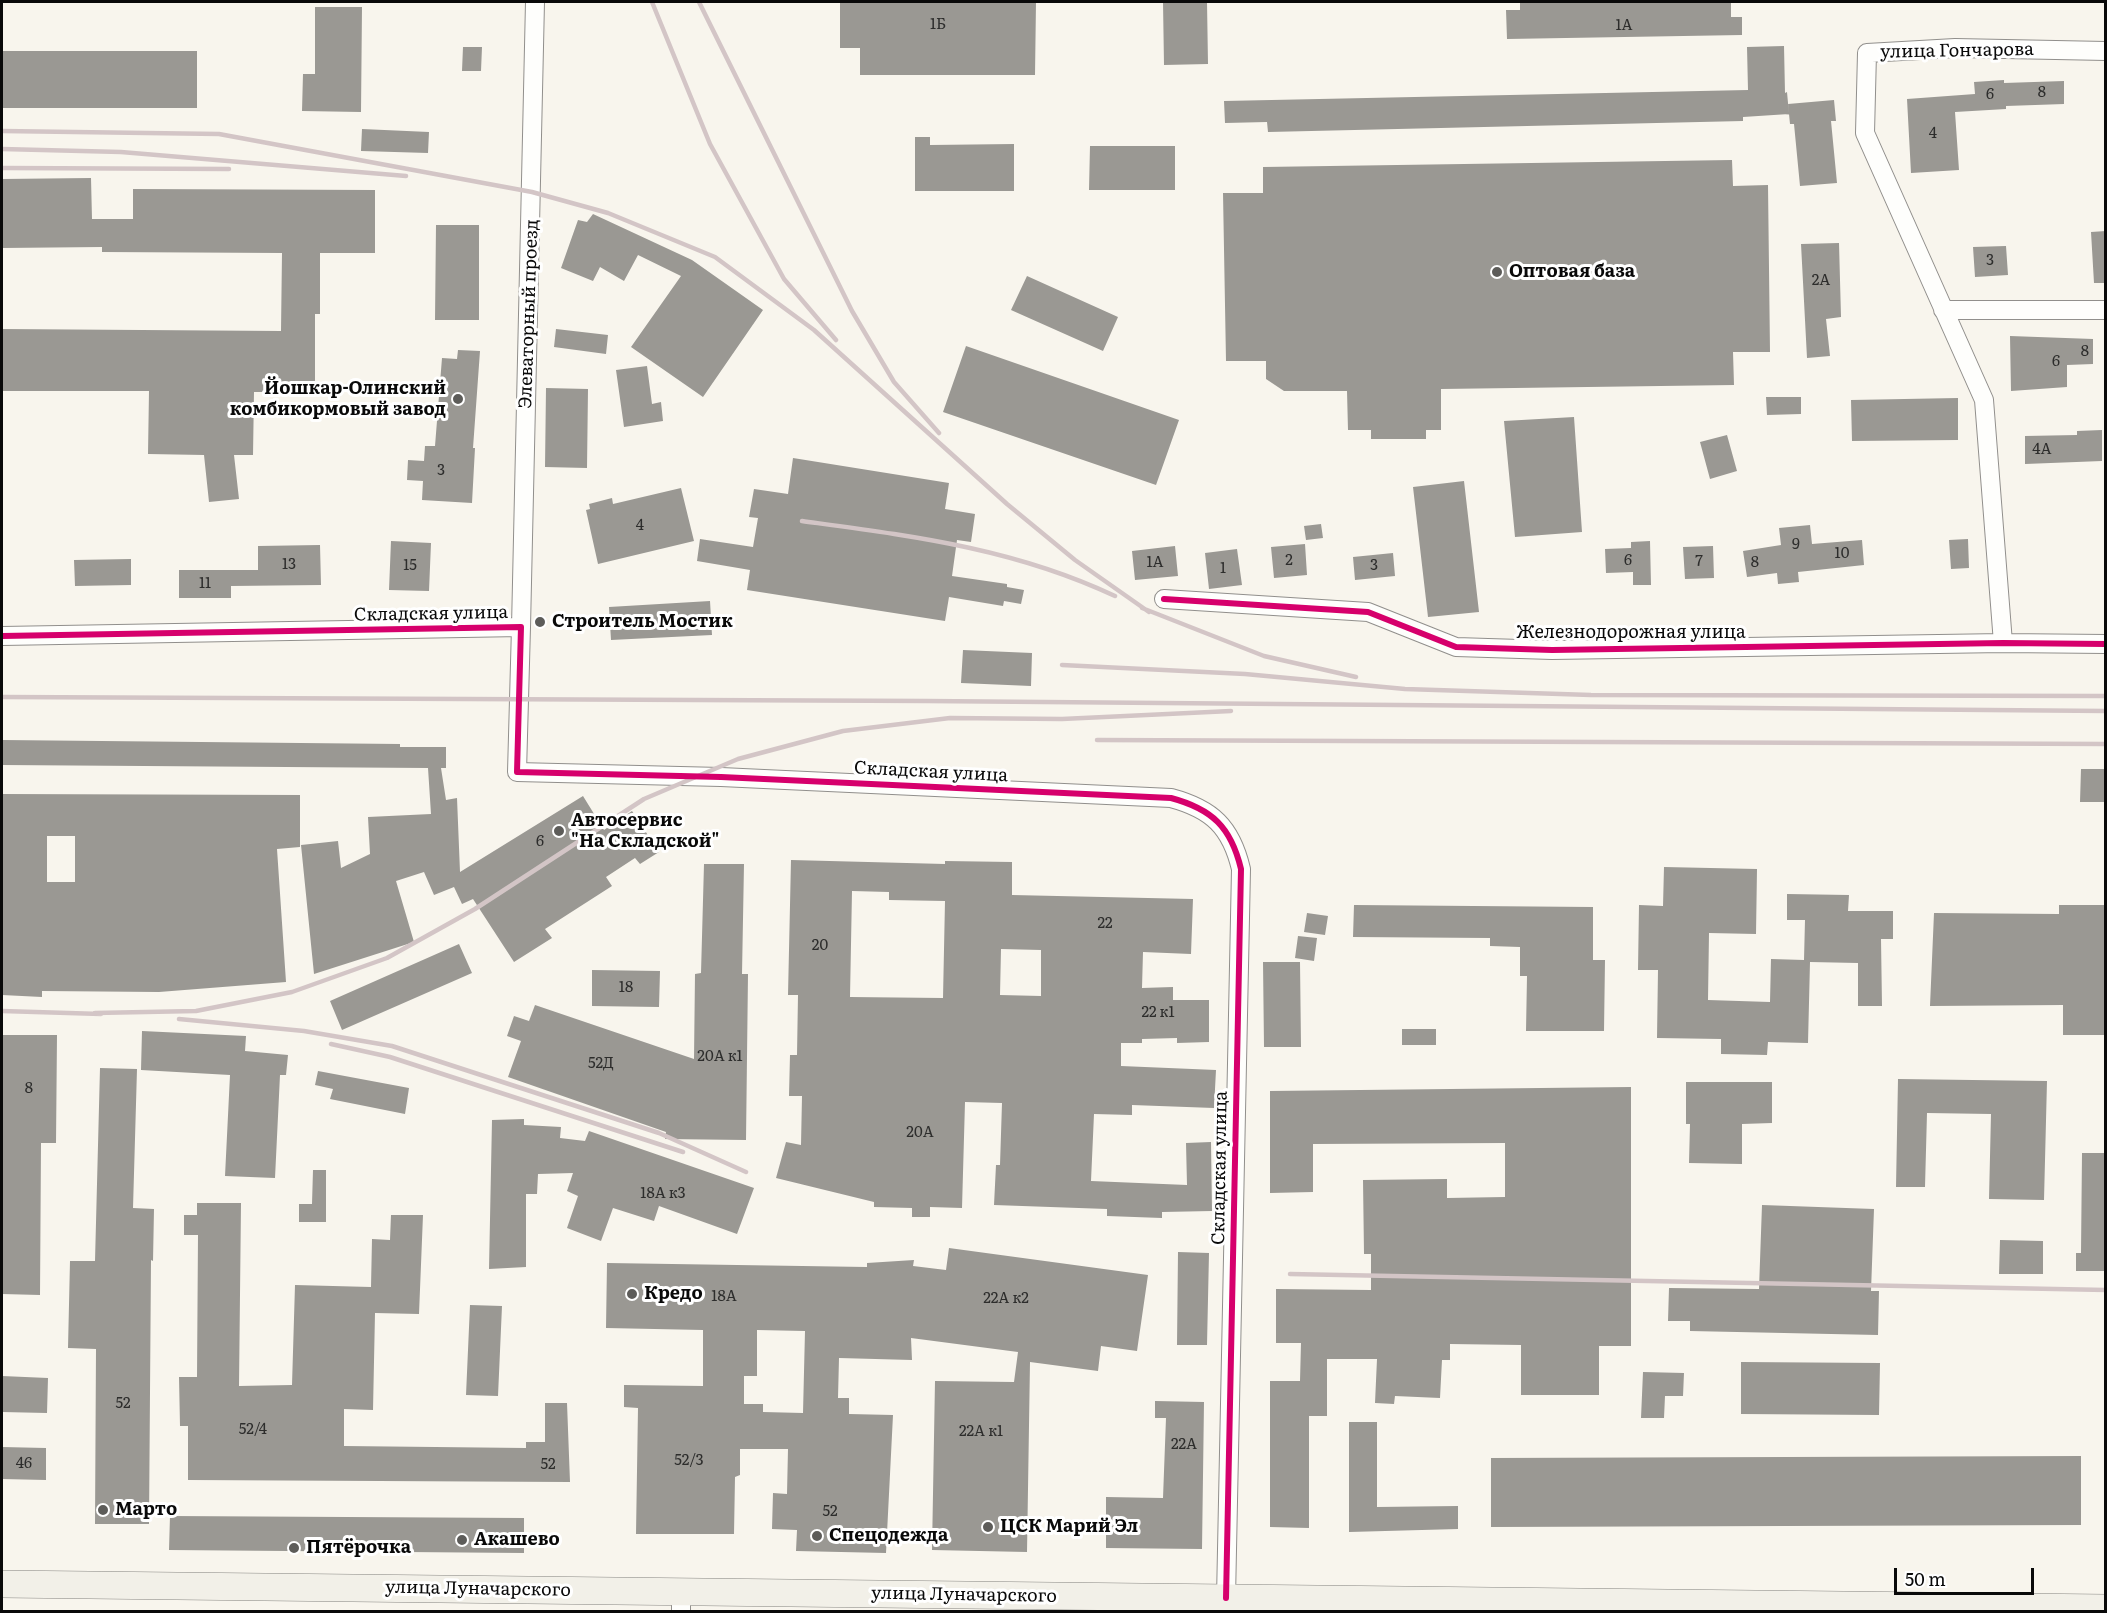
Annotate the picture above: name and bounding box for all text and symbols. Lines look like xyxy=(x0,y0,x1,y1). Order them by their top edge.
house number: 1Б xyxy=(930,16,946,34)
house number: 1А xyxy=(1615,17,1633,35)
street label: улица Гончарова xyxy=(1880,39,2034,63)
house number: 8 xyxy=(2038,84,2046,102)
house number: 6 xyxy=(1986,86,1994,104)
house number: 4 xyxy=(1929,125,1937,143)
street label: Элеваторный проезд xyxy=(515,219,543,409)
house number: 3 xyxy=(1986,252,1994,270)
place label: Оптовая база xyxy=(1509,261,1635,283)
marker: Оптовая база xyxy=(1490,265,1504,279)
house number: 2А xyxy=(1812,272,1830,290)
house number: 8 xyxy=(2081,343,2089,361)
house number: 6 xyxy=(2052,353,2060,371)
place label: Йошкар-Олинский комбикормовый завод xyxy=(230,378,446,420)
marker: Йошкар-Олинский комбикормовый завод xyxy=(451,392,465,406)
house number: 4А xyxy=(2032,441,2052,459)
house number: 3 xyxy=(437,462,445,480)
house number: 4 xyxy=(636,517,644,535)
house number: 9 xyxy=(1792,536,1800,554)
house number: 10 xyxy=(1835,545,1849,563)
house number: 2 xyxy=(1285,552,1293,570)
house number: 6 xyxy=(1624,552,1632,570)
house number: 7 xyxy=(1695,553,1703,571)
house number: 1А xyxy=(1146,554,1164,572)
house number: 8 xyxy=(1751,554,1759,572)
house number: 13 xyxy=(282,556,296,574)
house number: 15 xyxy=(403,557,417,575)
house number: 3 xyxy=(1370,557,1378,575)
house number: 1 xyxy=(1220,560,1226,578)
house number: 11 xyxy=(199,575,211,593)
street label: Складская улица xyxy=(354,602,508,626)
place label: Строитель Мостик xyxy=(552,611,733,633)
marker: Строитель Мостик xyxy=(533,615,547,629)
street label: Железнодорожная улица xyxy=(1516,622,1746,644)
street label: Складская улица xyxy=(854,757,1008,787)
place label: Автосервис "На Складской" xyxy=(571,810,719,852)
marker: Автосервис "На Складской" xyxy=(552,824,566,838)
house number: 6 xyxy=(536,833,544,851)
house number: 22 xyxy=(1097,915,1113,933)
house number: 20 xyxy=(812,937,828,955)
house number: 18 xyxy=(619,979,633,997)
house number: 22 к1 xyxy=(1141,1004,1175,1022)
house number: 20А к1 xyxy=(697,1048,743,1066)
house number: 52Д xyxy=(588,1055,614,1073)
house number: 8 xyxy=(25,1080,33,1098)
street label: Складская улица xyxy=(1208,1091,1232,1245)
house number: 20А xyxy=(906,1124,934,1142)
house number: 18А к3 xyxy=(640,1185,686,1203)
place label: Кредо xyxy=(644,1283,703,1305)
marker: Кредо xyxy=(625,1287,639,1301)
house number: 18А xyxy=(711,1288,737,1306)
house number: 22А к2 xyxy=(983,1290,1029,1308)
house number: 52 xyxy=(115,1395,131,1413)
house number: 52/4 xyxy=(239,1421,267,1439)
house number: 22А к1 xyxy=(959,1423,1003,1441)
house number: 22А xyxy=(1171,1436,1197,1454)
house number: 52/3 xyxy=(674,1452,704,1470)
house number: 46 xyxy=(16,1455,32,1473)
house number: 52 xyxy=(540,1456,556,1474)
place label: Марто xyxy=(115,1499,177,1521)
marker: Марто xyxy=(96,1503,110,1517)
house number: 52 xyxy=(822,1503,838,1521)
place label: ЦСК Марий Эл xyxy=(1000,1516,1138,1538)
marker: ЦСК Марий Эл xyxy=(981,1520,995,1534)
place label: Спецодежда xyxy=(829,1525,948,1547)
place label: Акашево xyxy=(474,1529,560,1551)
marker: Спецодежда xyxy=(810,1529,824,1543)
marker: Акашево xyxy=(455,1533,469,1547)
place label: Пятёрочка xyxy=(306,1537,411,1559)
marker: Пятёрочка xyxy=(287,1541,301,1555)
scale bar xyxy=(1897,1556,2036,1594)
text: 50 m xyxy=(1905,1565,1946,1592)
street label: улица Луначарского xyxy=(385,1577,571,1601)
street label: улица Луначарского xyxy=(871,1583,1057,1607)

